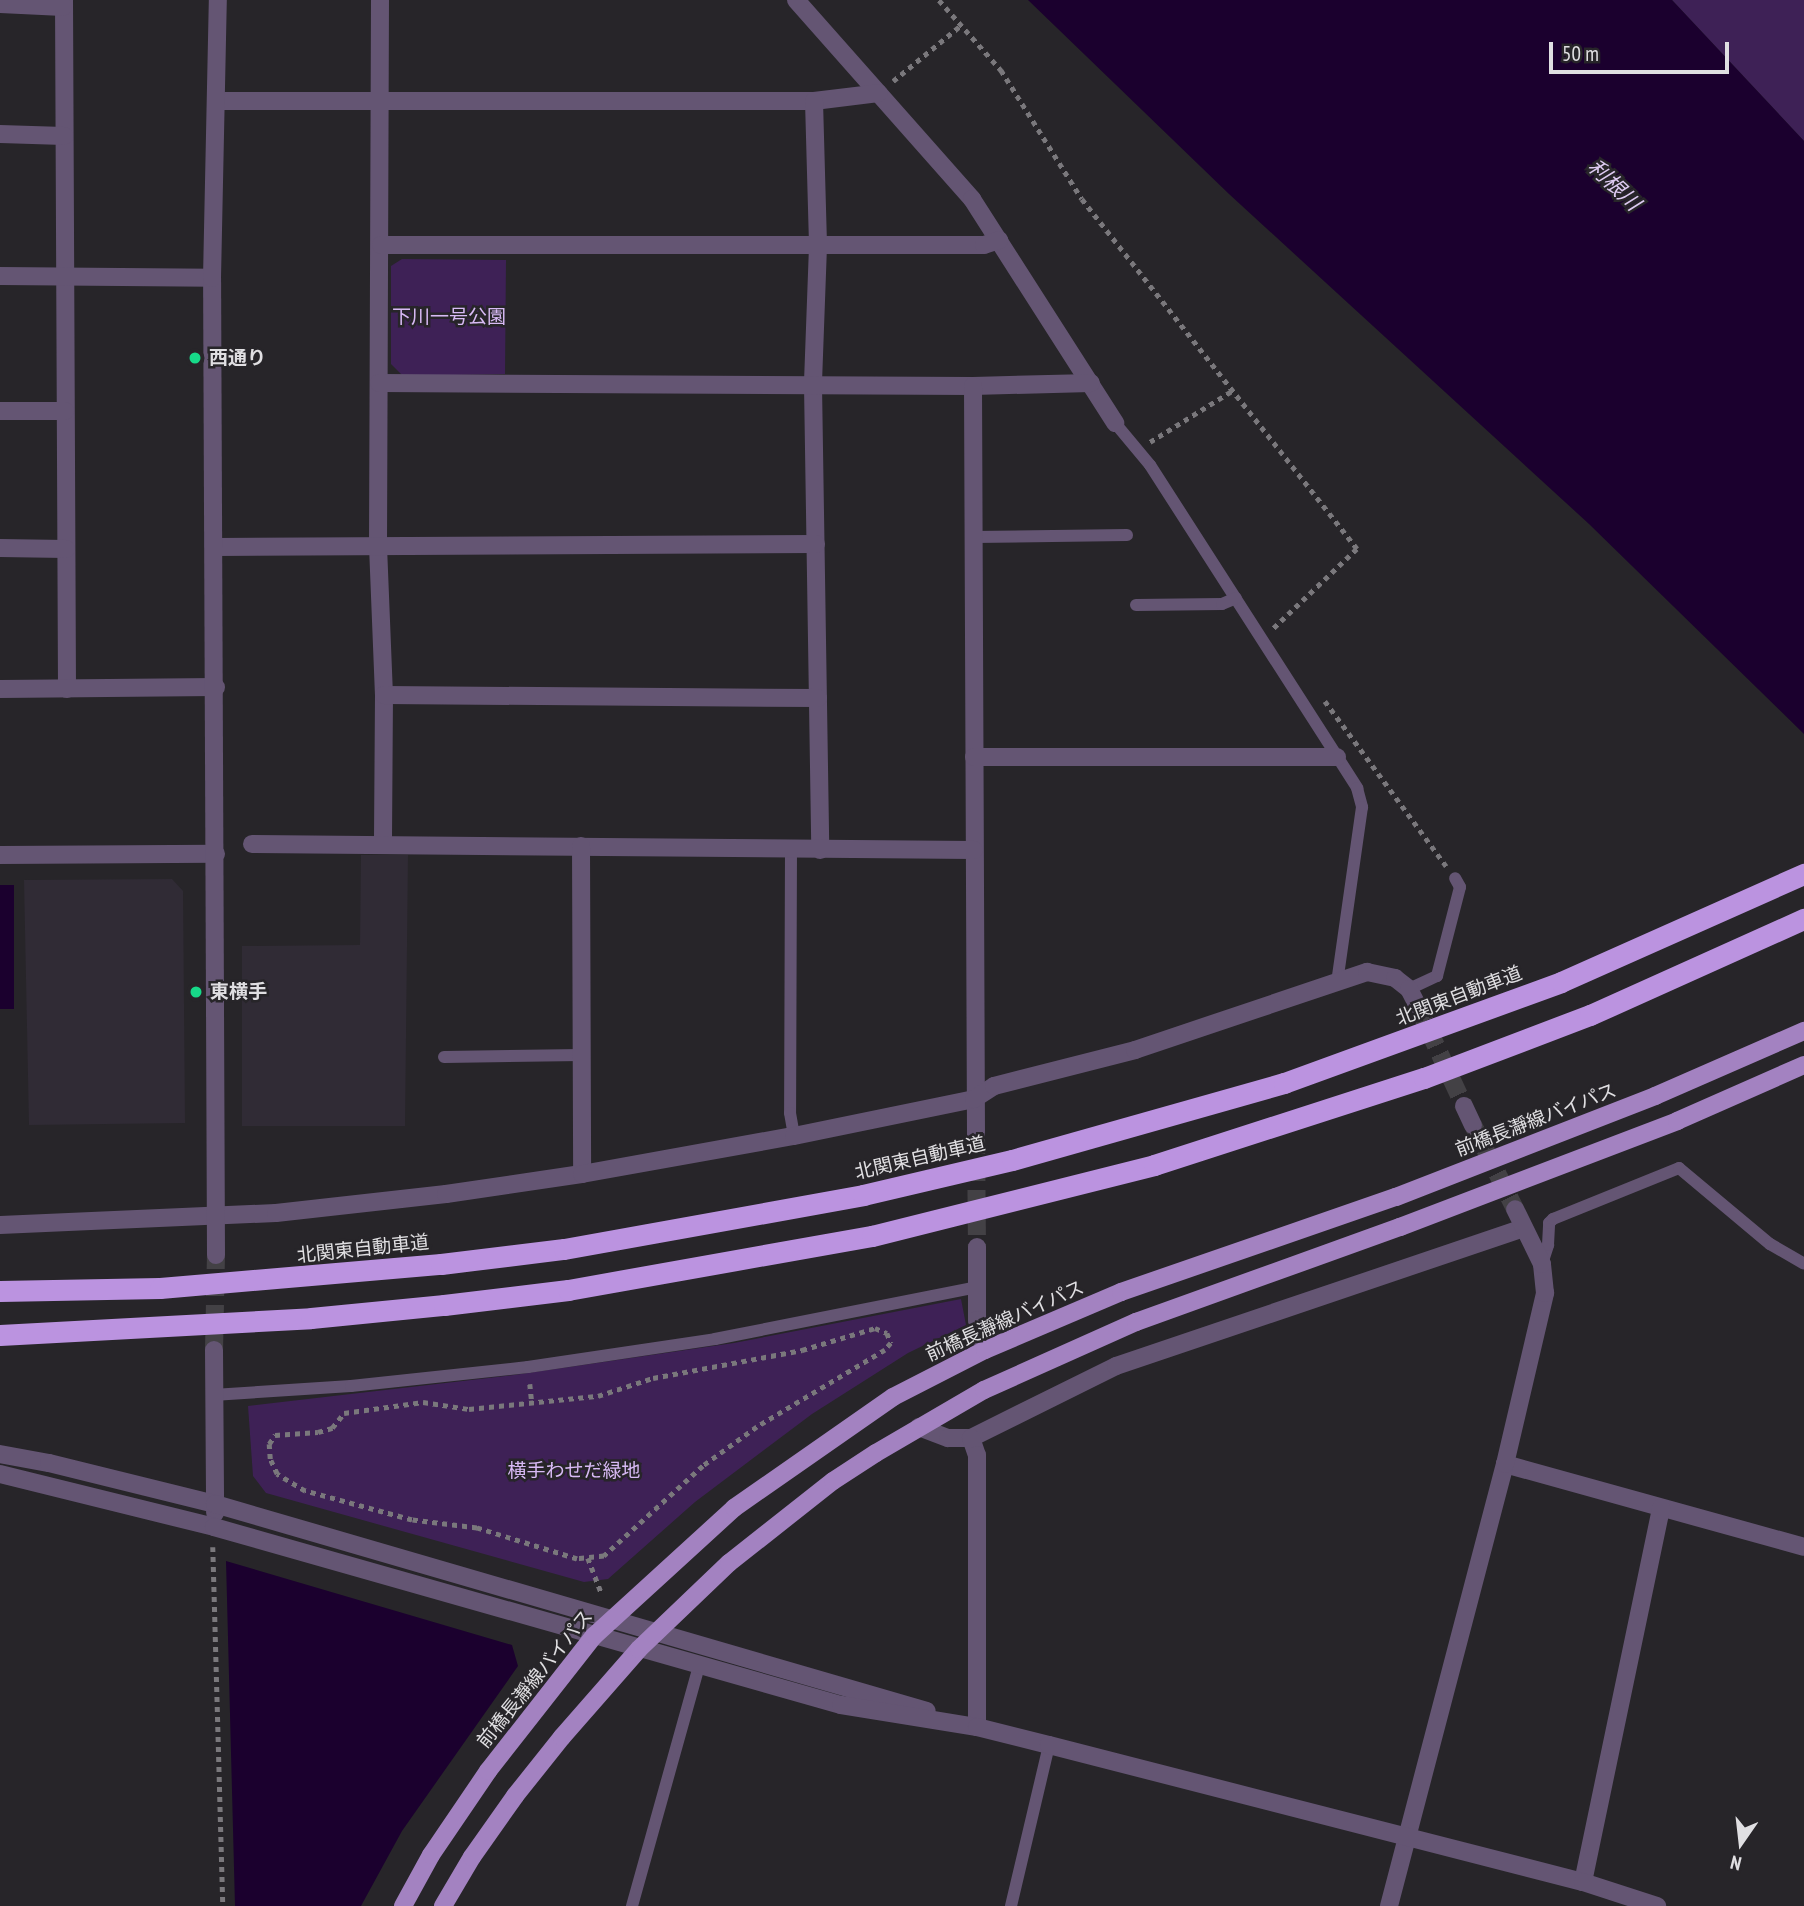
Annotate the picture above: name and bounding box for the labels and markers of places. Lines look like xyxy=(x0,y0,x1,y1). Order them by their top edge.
place label: 西通り xyxy=(209,347,266,369)
marker: 西通り xyxy=(187,350,203,366)
place label: 東横手 xyxy=(210,981,267,1003)
marker: 東横手 xyxy=(188,984,204,1000)

